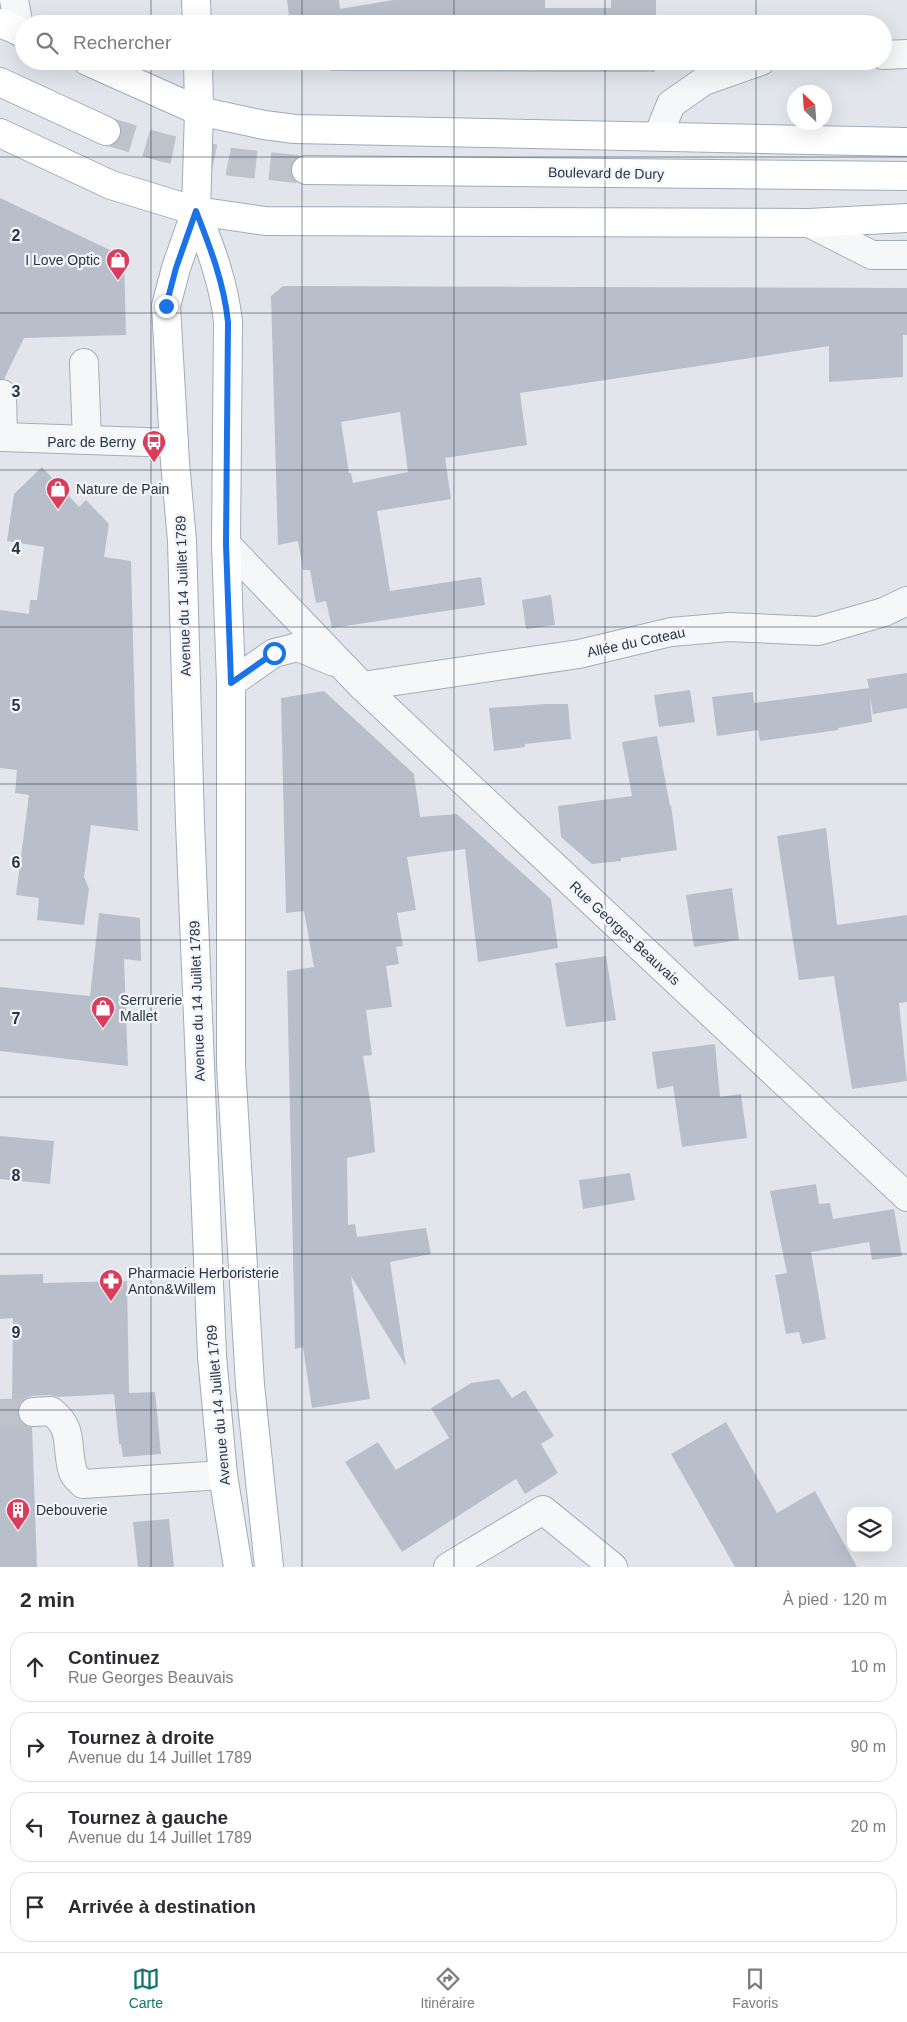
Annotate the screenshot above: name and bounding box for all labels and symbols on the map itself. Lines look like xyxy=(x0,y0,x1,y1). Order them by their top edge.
north arrow xyxy=(787,85,832,130)
street label: Boulevard de Dury xyxy=(548,164,664,182)
text: 2 xyxy=(12,227,21,244)
shop icon: I Love Optic xyxy=(105,247,131,281)
place label: I Love Optic xyxy=(25,252,100,268)
route end xyxy=(155,295,178,318)
text: 3 xyxy=(12,383,21,400)
bus stop icon: Parc de Berny xyxy=(141,429,167,463)
place label: Parc de Berny xyxy=(47,434,136,450)
shop icon: Nature de Pain xyxy=(45,476,71,510)
place label: Nature de Pain xyxy=(76,481,169,497)
street label: Avenue du 14 Juillet 1789 xyxy=(172,515,194,677)
text: 4 xyxy=(12,540,21,557)
street label: Allée du Coteau xyxy=(586,624,686,660)
route start xyxy=(263,642,286,665)
text: 5 xyxy=(12,697,21,714)
text: 6 xyxy=(12,854,21,871)
street label: Rue Georges Beauvais xyxy=(567,878,683,988)
street label: Avenue du 14 Juillet 1789 xyxy=(186,920,208,1082)
place label: Serrurerie Mallet xyxy=(120,992,182,1024)
shop icon: Serrurerie Mallet xyxy=(90,995,116,1029)
text: 7 xyxy=(12,1010,21,1027)
text: 8 xyxy=(12,1167,21,1184)
place label: Pharmacie Herboristerie Anton&Willem xyxy=(128,1265,279,1297)
pharmacy icon: Pharmacie Herboristerie Anton&Willem xyxy=(98,1268,124,1302)
text: 9 xyxy=(12,1324,21,1341)
street label: Avenue du 14 Juillet 1789 xyxy=(203,1324,233,1486)
building icon: Debouverie xyxy=(5,1497,31,1531)
place label: Debouverie xyxy=(36,1502,108,1518)

